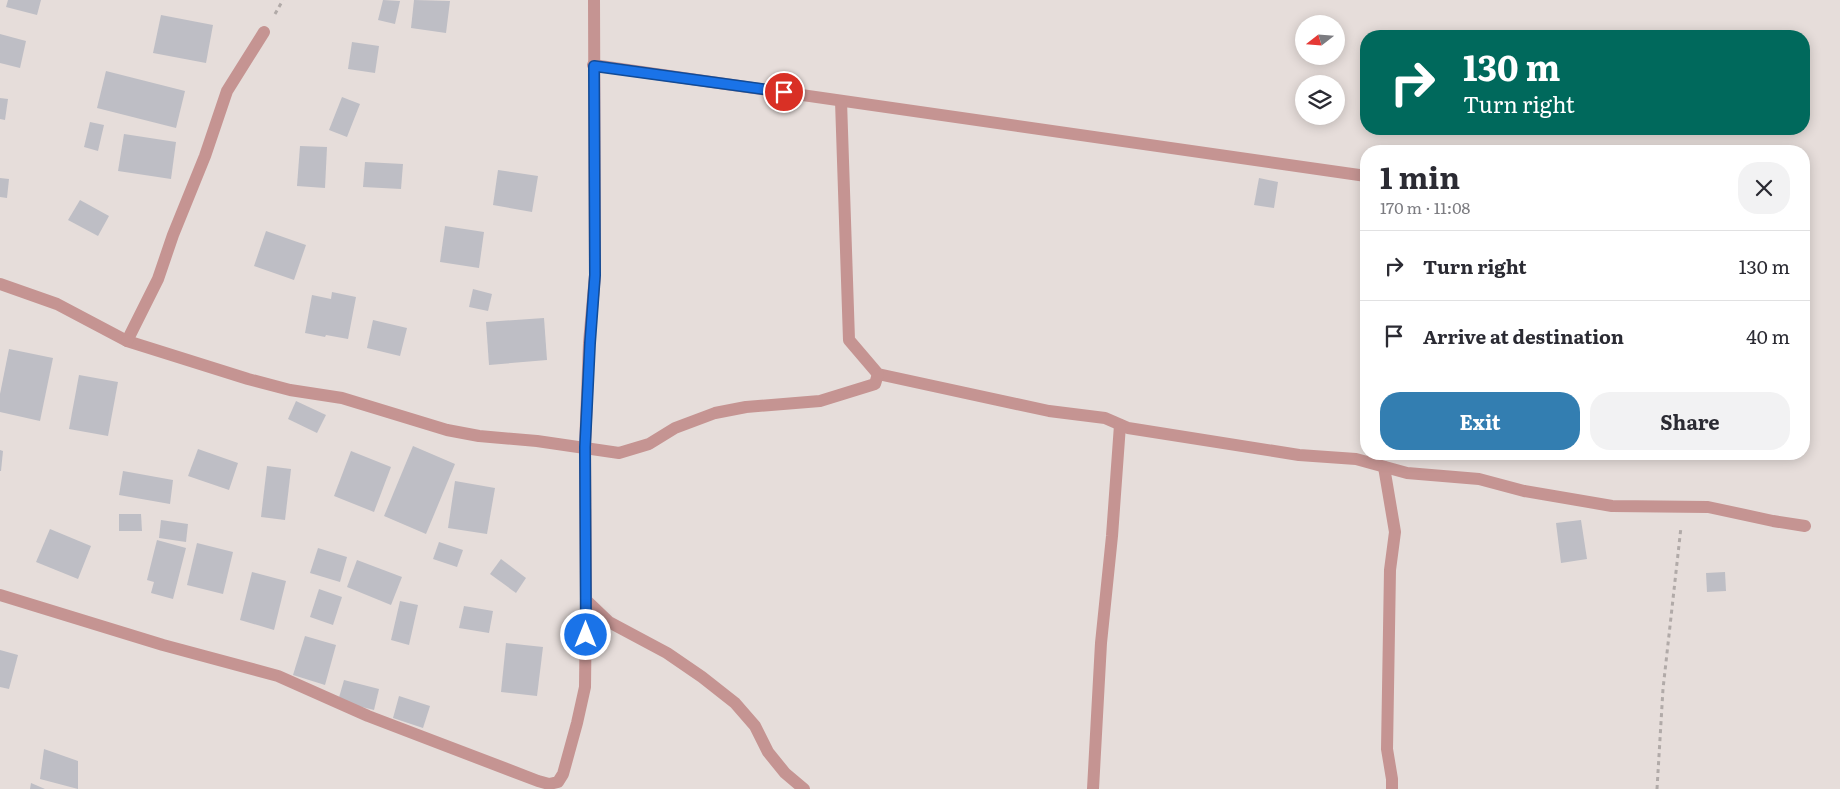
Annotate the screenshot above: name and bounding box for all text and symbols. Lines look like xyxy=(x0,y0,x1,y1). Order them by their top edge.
north arrow xyxy=(1295,15,1345,65)
map controls xyxy=(1295,15,1345,125)
text: 130 m xyxy=(1463,40,1560,92)
icon: right xyxy=(1380,50,1445,115)
pin xyxy=(763,71,805,113)
button: layers xyxy=(1295,75,1345,125)
icon: arrive xyxy=(770,78,798,106)
text: Turn right xyxy=(1463,87,1575,120)
text: 1 min xyxy=(1380,154,1460,198)
button: close xyxy=(1738,162,1790,214)
text: 170 m · 11:08 xyxy=(1380,195,1470,219)
icon: right xyxy=(1380,252,1408,280)
text: Turn right xyxy=(1423,252,1527,280)
text: 130 m xyxy=(1739,252,1790,280)
icon: arrive xyxy=(1380,322,1408,350)
text: Arrive at destination xyxy=(1423,322,1624,350)
text: 40 m xyxy=(1746,322,1790,350)
button: Exit xyxy=(1380,392,1580,450)
button: Share xyxy=(1590,392,1790,450)
position arrow xyxy=(559,608,611,660)

